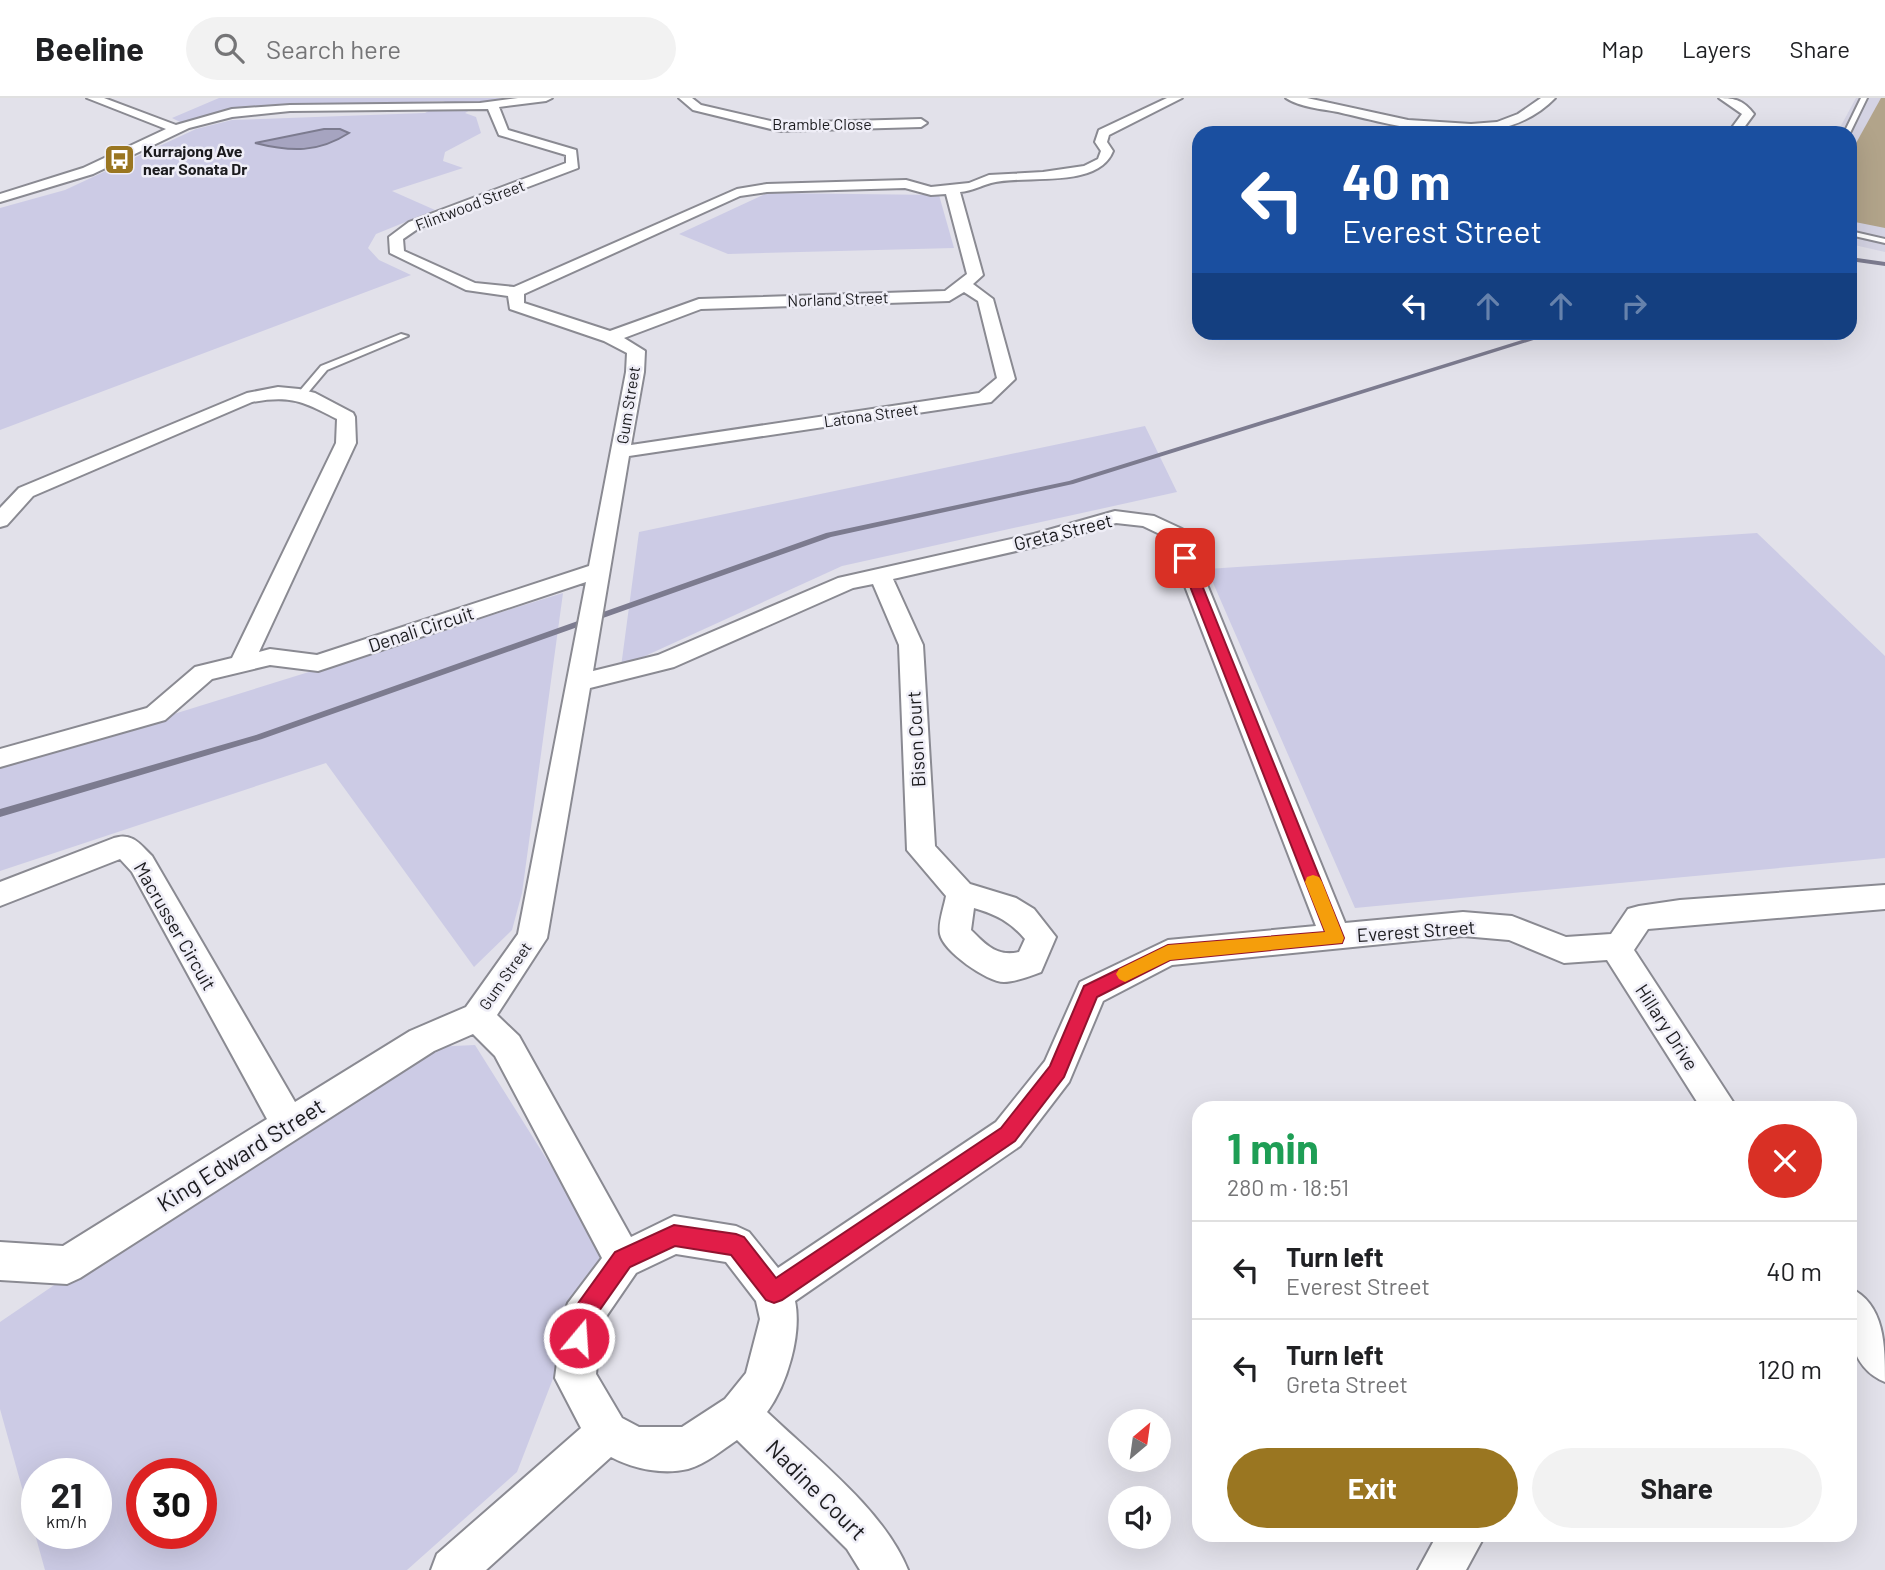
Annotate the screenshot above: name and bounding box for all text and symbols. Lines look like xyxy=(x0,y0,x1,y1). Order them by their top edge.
search box xyxy=(186,17,676,80)
text: Beeline xyxy=(35,28,144,68)
icon: search xyxy=(210,29,248,67)
text: Search here xyxy=(266,33,401,64)
text: Map xyxy=(1601,34,1644,63)
text: Layers xyxy=(1682,34,1751,63)
text: Share xyxy=(1789,34,1850,63)
street label: Bramble Close xyxy=(772,114,872,133)
place label: Kurrajong Ave near Sonata Dr xyxy=(143,141,247,178)
bus stop icon: Kurrajong Ave near Sonata Dr xyxy=(103,143,137,177)
text: 40 m xyxy=(1342,151,1450,210)
icon: left xyxy=(1227,154,1318,245)
street label: Flintwood Street xyxy=(412,175,527,234)
text: Everest Street xyxy=(1342,211,1542,249)
street label: Norland Street xyxy=(787,287,889,310)
icon: left xyxy=(1396,287,1434,325)
icon: ahead xyxy=(1469,287,1507,325)
icon: ahead xyxy=(1542,287,1580,325)
icon: right xyxy=(1615,287,1653,325)
street label: Gum Street xyxy=(612,365,643,445)
street label: Latona Street xyxy=(822,398,919,431)
street label: Greta Street xyxy=(1011,508,1115,555)
pin xyxy=(1155,528,1215,588)
icon: arrive xyxy=(1166,539,1204,577)
street label: Denali Circuit xyxy=(365,601,477,656)
street label: Bison Court xyxy=(901,690,930,788)
street label: Macrusser Circuit xyxy=(129,858,221,994)
street label: Everest Street xyxy=(1356,915,1476,946)
street label: Gum Street xyxy=(474,938,535,1013)
street label: Hillary Drive xyxy=(1631,979,1704,1074)
street label: King Edward Street xyxy=(152,1091,329,1217)
text: 1 min xyxy=(1227,1122,1319,1172)
button: close xyxy=(1748,1124,1822,1198)
text: 280 m · 18:51 xyxy=(1227,1173,1349,1201)
text: Turn left xyxy=(1286,1241,1384,1272)
icon: left xyxy=(1227,1251,1265,1289)
text: 40 m xyxy=(1766,1255,1822,1286)
text: Everest Street xyxy=(1286,1272,1430,1300)
position arrow xyxy=(542,1301,616,1375)
text: Turn left xyxy=(1286,1339,1384,1370)
icon: left xyxy=(1227,1349,1265,1387)
text: 120 m xyxy=(1758,1353,1822,1384)
text: Greta Street xyxy=(1286,1370,1408,1398)
north arrow xyxy=(1108,1409,1171,1472)
map controls xyxy=(1108,1409,1171,1549)
street label: Nadine Court xyxy=(761,1433,873,1545)
button: Exit xyxy=(1227,1448,1518,1528)
button: Share xyxy=(1532,1448,1822,1528)
speed limit sign: 30 xyxy=(126,1458,217,1549)
text: 21 xyxy=(51,1473,82,1515)
button: sound xyxy=(1108,1486,1171,1549)
text: km/h xyxy=(46,1510,87,1532)

